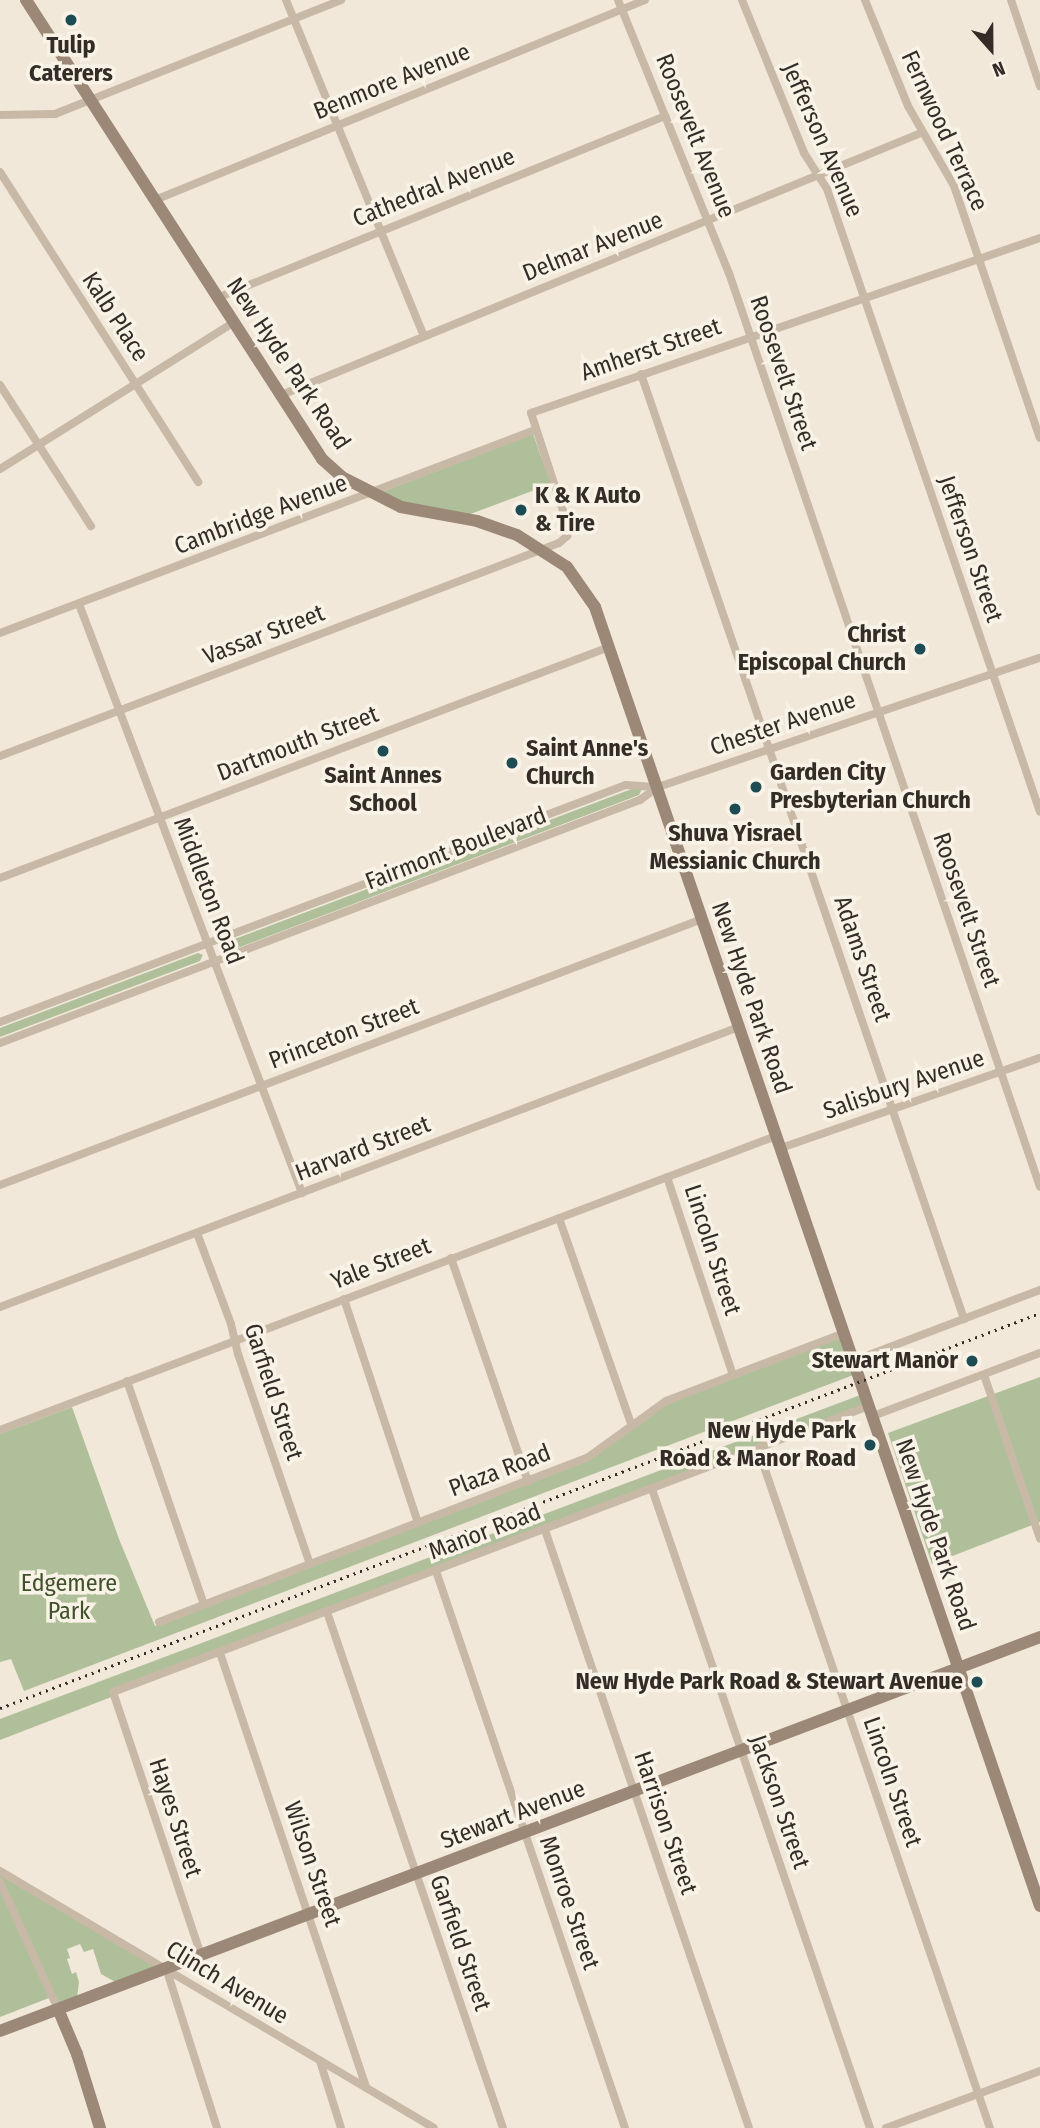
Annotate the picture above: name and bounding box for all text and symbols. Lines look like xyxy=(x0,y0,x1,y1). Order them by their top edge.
marker: Tulip Caterers xyxy=(63,12,79,28)
north arrow xyxy=(956,14,1026,84)
place label: Tulip Caterers xyxy=(29,32,113,88)
street label: Benmore Avenue xyxy=(310,38,474,126)
street label: Fernwood Terrace xyxy=(894,46,994,216)
street label: Roosevelt Avenue xyxy=(649,50,741,222)
text: N xyxy=(989,56,1008,82)
street label: Jefferson Avenue xyxy=(775,58,869,222)
street label: Cathedral Avenue xyxy=(349,142,519,234)
street label: Delmar Avenue xyxy=(519,206,667,288)
street label: Kalb Place xyxy=(75,267,155,367)
street label: New Hyde Park Road xyxy=(220,273,356,455)
street label: Roosevelt Street xyxy=(743,292,823,454)
street label: Amherst Street xyxy=(577,313,725,387)
street label: Cambridge Avenue xyxy=(171,469,351,561)
street label: Jefferson Street xyxy=(931,472,1009,626)
place label: K & K Auto & Tire xyxy=(535,482,641,538)
marker: K & K Auto & Tire xyxy=(513,502,529,518)
street label: Vassar Street xyxy=(199,599,329,671)
place label: Christ Episcopal Church xyxy=(738,621,906,677)
marker: Christ Episcopal Church xyxy=(912,641,928,657)
street label: Chester Avenue xyxy=(706,686,860,762)
street label: Dartmouth Street xyxy=(213,700,383,788)
place label: Saint Anne's Church xyxy=(526,735,648,791)
marker: Saint Annes School xyxy=(375,743,391,759)
marker: Saint Anne's Church xyxy=(504,755,520,771)
place label: Garden City Presbyterian Church xyxy=(770,759,971,815)
place label: Saint Annes School xyxy=(324,762,442,818)
marker: Garden City Presbyterian Church xyxy=(748,779,764,795)
street label: Fairmont Boulevard xyxy=(361,801,551,897)
marker: Shuva Yisrael Messianic Church xyxy=(727,801,743,817)
street label: Middleton Road xyxy=(167,813,249,969)
place label: Shuva Yisrael Messianic Church xyxy=(649,820,821,876)
street label: Roosevelt Street xyxy=(926,829,1006,991)
street label: Adams Street xyxy=(827,893,897,1025)
street label: New Hyde Park Road xyxy=(705,898,797,1098)
street label: Princeton Street xyxy=(265,992,423,1076)
street label: Salisbury Avenue xyxy=(820,1044,988,1126)
street label: Harvard Street xyxy=(292,1110,434,1188)
street label: Lincoln Street xyxy=(677,1181,747,1319)
street label: Yale Street xyxy=(327,1232,435,1296)
street label: Garfield Street xyxy=(237,1320,309,1464)
place label: Stewart Manor xyxy=(812,1347,958,1375)
marker: Stewart Manor xyxy=(964,1353,980,1369)
place label: New Hyde Park Road & Manor Road xyxy=(660,1417,856,1473)
street label: New Hyde Park Road xyxy=(889,1435,981,1635)
marker: New Hyde Park Road & Manor Road xyxy=(862,1437,878,1453)
street label: Plaza Road xyxy=(445,1438,555,1504)
street label: Manor Road xyxy=(425,1497,545,1567)
park label: Edgemere Park xyxy=(21,1570,117,1626)
place label: New Hyde Park Road & Stewart Avenue xyxy=(575,1668,963,1696)
marker: New Hyde Park Road & Stewart Avenue xyxy=(969,1674,985,1690)
street label: Lincoln Street xyxy=(856,1713,928,1851)
street label: Jackson Street xyxy=(743,1731,815,1873)
street label: Harrison Street xyxy=(627,1748,703,1898)
street label: Hayes Street xyxy=(142,1755,208,1881)
street label: Stewart Avenue xyxy=(437,1774,589,1856)
street label: Wilson Street xyxy=(277,1798,347,1930)
street label: Monroe Street xyxy=(533,1833,605,1973)
street label: Garfield Street xyxy=(423,1871,497,2015)
street label: Clinch Avenue xyxy=(161,1935,293,2031)

